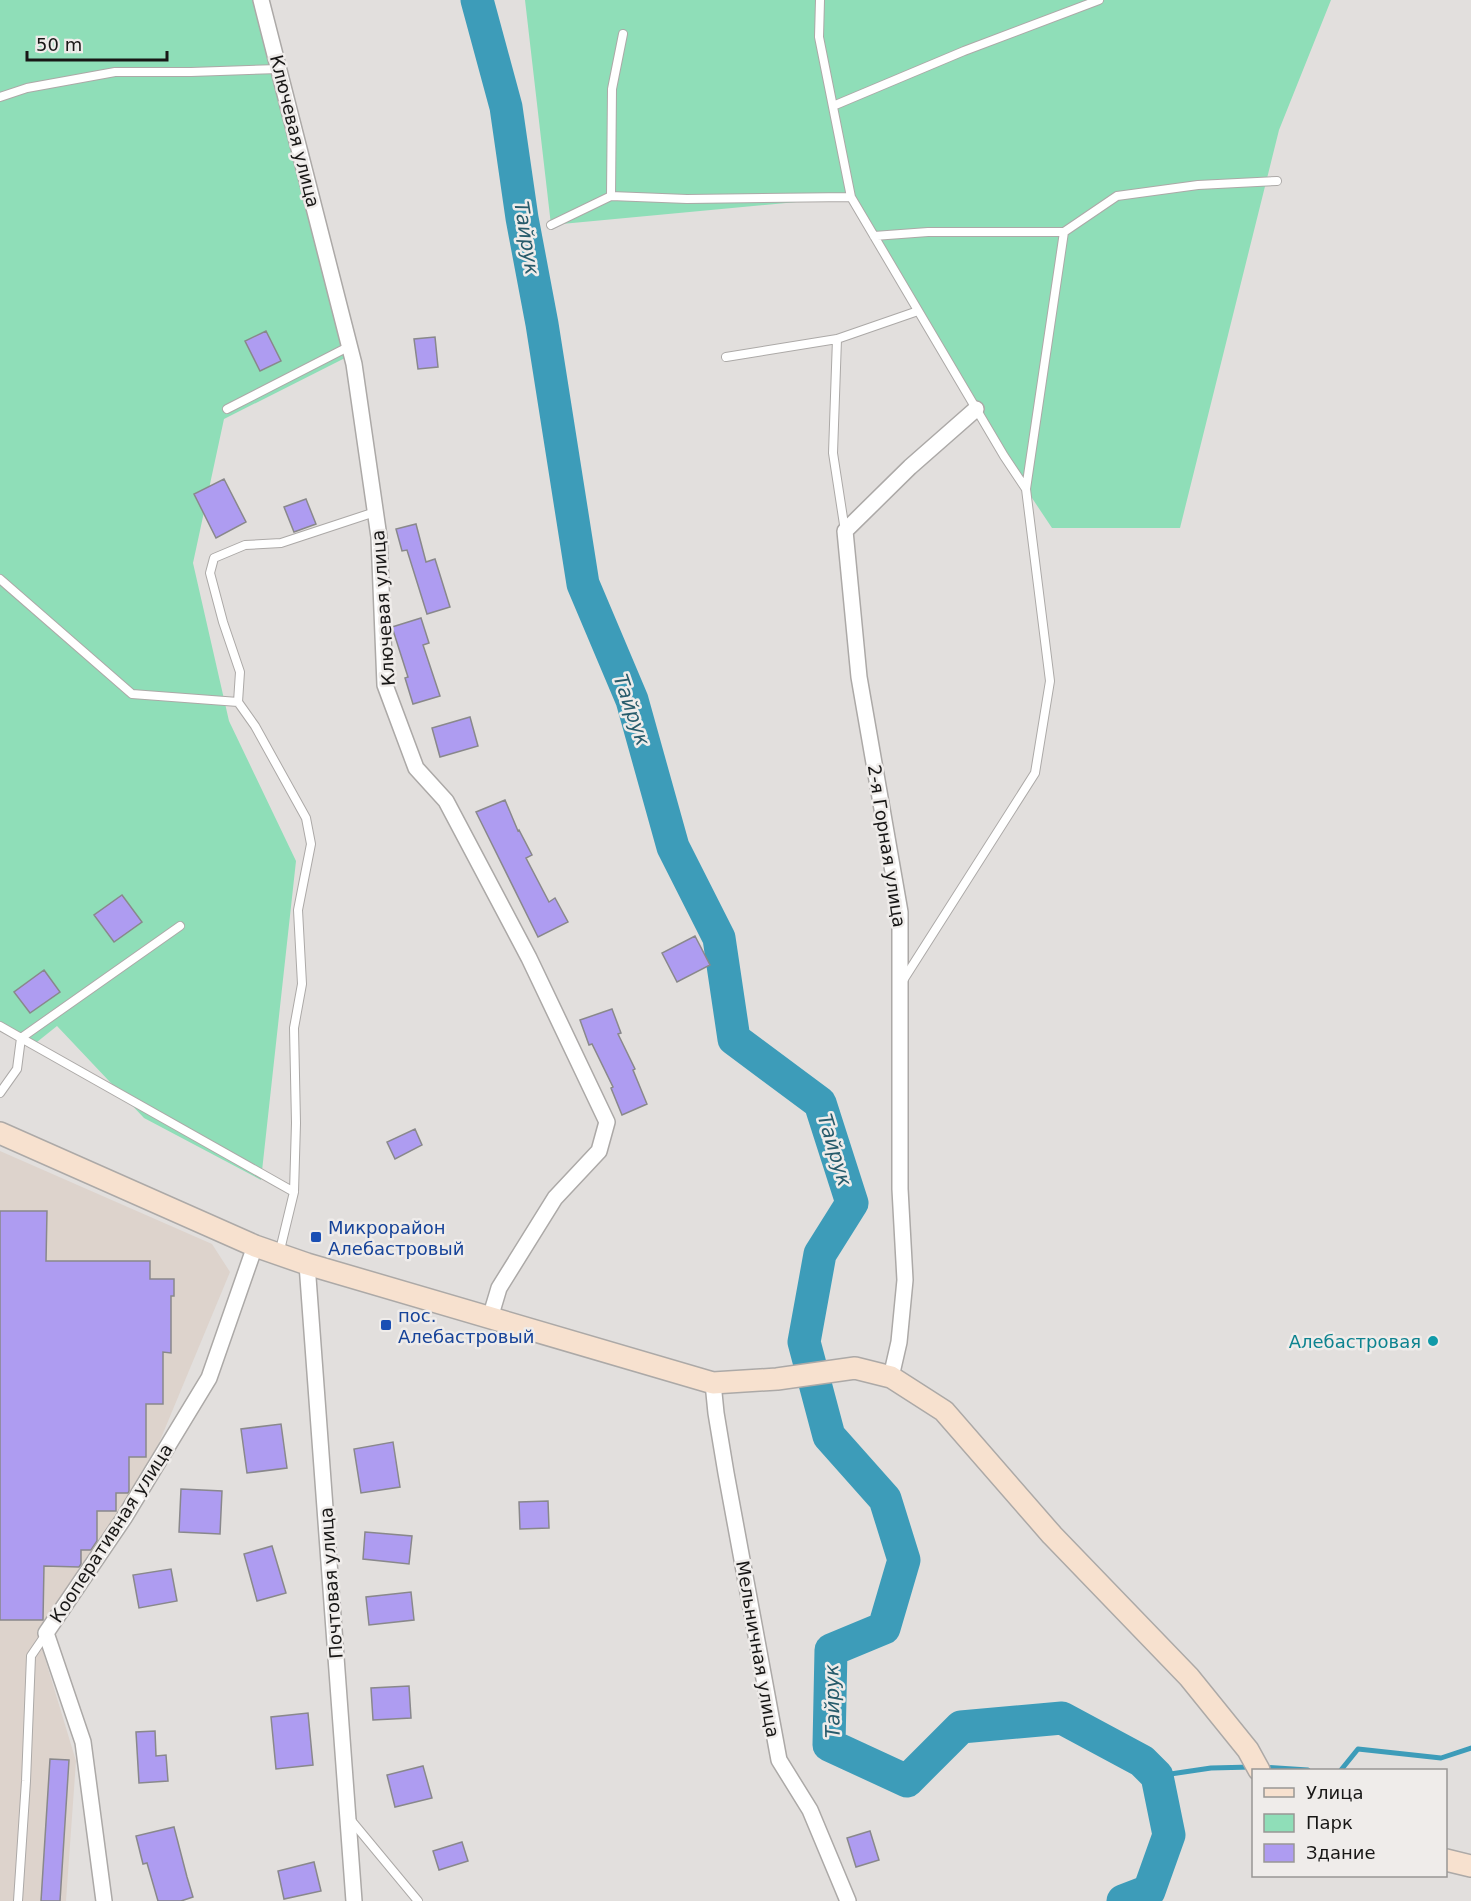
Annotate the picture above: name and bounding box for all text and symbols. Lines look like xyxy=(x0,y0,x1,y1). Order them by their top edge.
scale bar xyxy=(27,24,166,62)
text: 50 m xyxy=(36,34,82,55)
street label: Ключевая улица xyxy=(266,53,324,209)
water label: Тайрук xyxy=(509,200,545,276)
street label: Ключевая улица xyxy=(367,529,399,687)
water label: Тайрук xyxy=(609,671,655,749)
street label: 2-я Горная улица xyxy=(864,763,910,929)
water label: Тайрук xyxy=(813,1111,857,1189)
place label: Микрорайон Алебастровый xyxy=(328,1217,464,1259)
marker: Микрорайон Алебастровый xyxy=(309,1230,323,1244)
place label: пос. Алебастровый xyxy=(398,1305,534,1347)
marker: пос. Алебастровый xyxy=(379,1318,393,1332)
place label: Алебастровая xyxy=(1289,1331,1421,1352)
marker: Алебастровая xyxy=(1426,1334,1440,1348)
street label: Кооперативная улица xyxy=(45,1439,177,1627)
street label: Почтовая улица xyxy=(315,1506,347,1660)
street label: Мельничная улица xyxy=(732,1559,784,1739)
water label: Тайрук xyxy=(819,1664,845,1738)
legend xyxy=(1252,1769,1447,1877)
text: Улица xyxy=(1306,1782,1363,1803)
text: Парк xyxy=(1306,1812,1353,1833)
text: Здание xyxy=(1306,1842,1376,1863)

